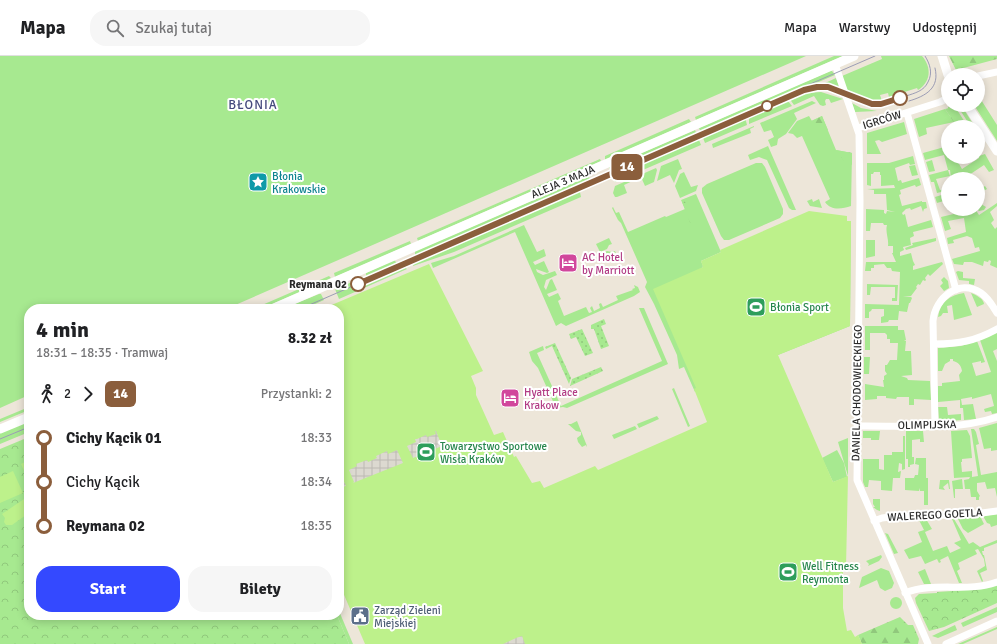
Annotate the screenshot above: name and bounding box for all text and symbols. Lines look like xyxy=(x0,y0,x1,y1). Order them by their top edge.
search box xyxy=(90,10,370,46)
text: Mapa xyxy=(20,16,66,40)
icon: search xyxy=(104,17,126,39)
text: Szukaj tutaj xyxy=(136,19,212,37)
text: Mapa xyxy=(784,19,817,36)
text: Warstwy xyxy=(839,19,890,36)
text: Udostępnij xyxy=(912,19,977,36)
map controls xyxy=(941,68,985,216)
button: locate xyxy=(941,68,985,112)
unlabelled marker xyxy=(892,90,908,106)
district label: BŁONIA xyxy=(228,97,278,113)
unlabelled marker xyxy=(761,100,773,112)
street label: IGRCÓW xyxy=(861,107,904,132)
button: + xyxy=(941,120,985,164)
line badge: 14 xyxy=(609,154,645,180)
text: 14 xyxy=(619,158,635,175)
street label: ALEJA 3 MAJA xyxy=(529,163,597,201)
place label: Błonia Krakowskie xyxy=(272,170,326,196)
place icon: Błonia Krakowskie xyxy=(247,171,269,193)
button: − xyxy=(941,172,985,216)
place label: AC Hotel by Marriott xyxy=(582,251,635,277)
hotel icon: AC Hotel by Marriott xyxy=(557,252,579,274)
marker: Reymana 02 xyxy=(350,276,366,292)
place label: Reymana 02 xyxy=(289,278,347,291)
sports icon: Błonia Sport xyxy=(745,296,767,318)
place label: Błonia Sport xyxy=(770,301,829,314)
text: 4 min xyxy=(36,316,89,343)
street label: DANIELA CHODOWIECKIEGO xyxy=(849,325,865,461)
text: 8.32 zł xyxy=(288,329,332,347)
text: 18:31 – 18:35 · Tramwaj xyxy=(36,345,168,361)
icon: walk xyxy=(36,383,58,405)
icon: forward xyxy=(77,383,99,405)
text: 14 xyxy=(113,385,128,402)
text: 2 xyxy=(64,386,71,402)
text: Przystanki: 2 xyxy=(261,386,332,402)
place label: Hyatt Place Krakow xyxy=(524,386,578,412)
hotel icon: Hyatt Place Krakow xyxy=(499,387,521,409)
street label: OLIMPIJSKA xyxy=(898,418,957,432)
text: Cichy Kącik 01 xyxy=(66,429,162,447)
text: 18:33 xyxy=(300,430,332,446)
place label: Towarzystwo Sportowe Wisła Kraków xyxy=(440,440,547,466)
sports icon: Towarzystwo Sportowe Wisła Kraków xyxy=(415,441,437,463)
text: Cichy Kącik xyxy=(66,473,140,491)
text: 18:34 xyxy=(300,474,332,490)
street label: WALEREGO GOETLA xyxy=(887,506,983,524)
text: Reymana 02 xyxy=(66,517,145,535)
text: 18:35 xyxy=(300,518,332,534)
place label: Well Fitness Reymonta xyxy=(802,560,859,586)
sports icon: Well Fitness Reymonta xyxy=(777,561,799,583)
button: Start xyxy=(36,566,180,612)
button: Bilety xyxy=(188,566,332,612)
place label: Zarząd Zieleni Miejskiej xyxy=(374,604,441,630)
public building icon: Zarząd Zieleni Miejskiej xyxy=(349,605,371,627)

